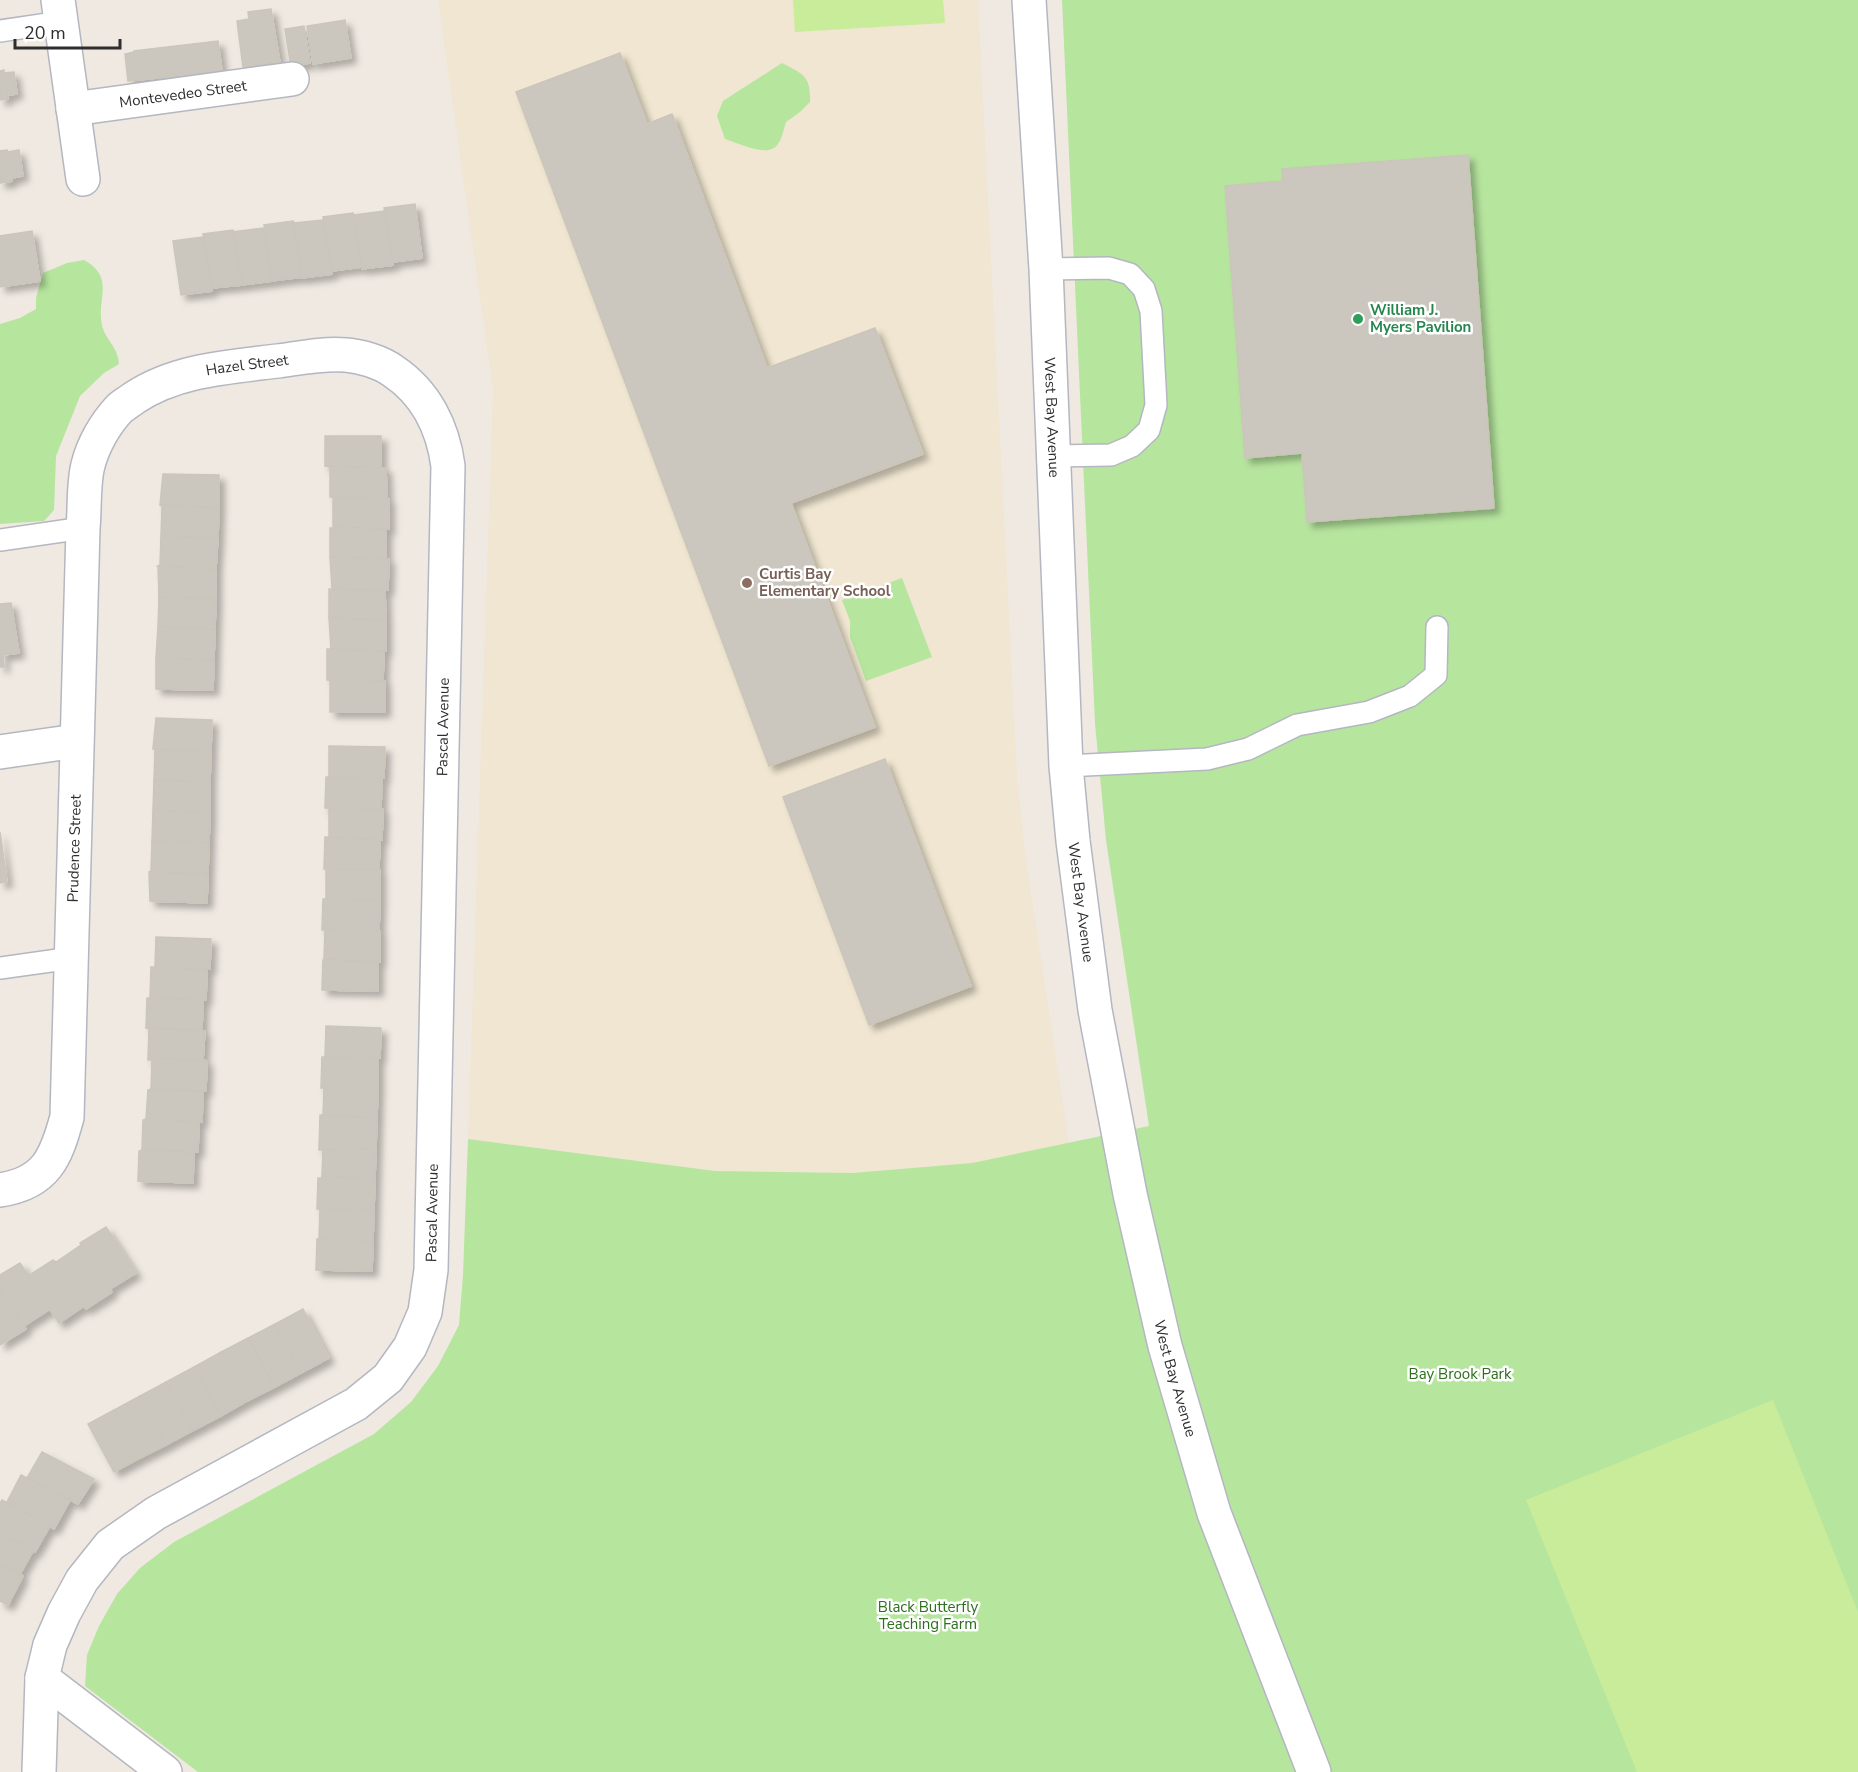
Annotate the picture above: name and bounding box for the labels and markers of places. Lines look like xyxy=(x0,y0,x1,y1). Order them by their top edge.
place label: William J. Myers Pavilion xyxy=(1370,300,1471,337)
marker: William J. Myers Pavilion xyxy=(1351,312,1365,326)
place label: Curtis Bay Elementary School xyxy=(759,564,891,601)
marker: Curtis Bay Elementary School xyxy=(740,576,754,590)

